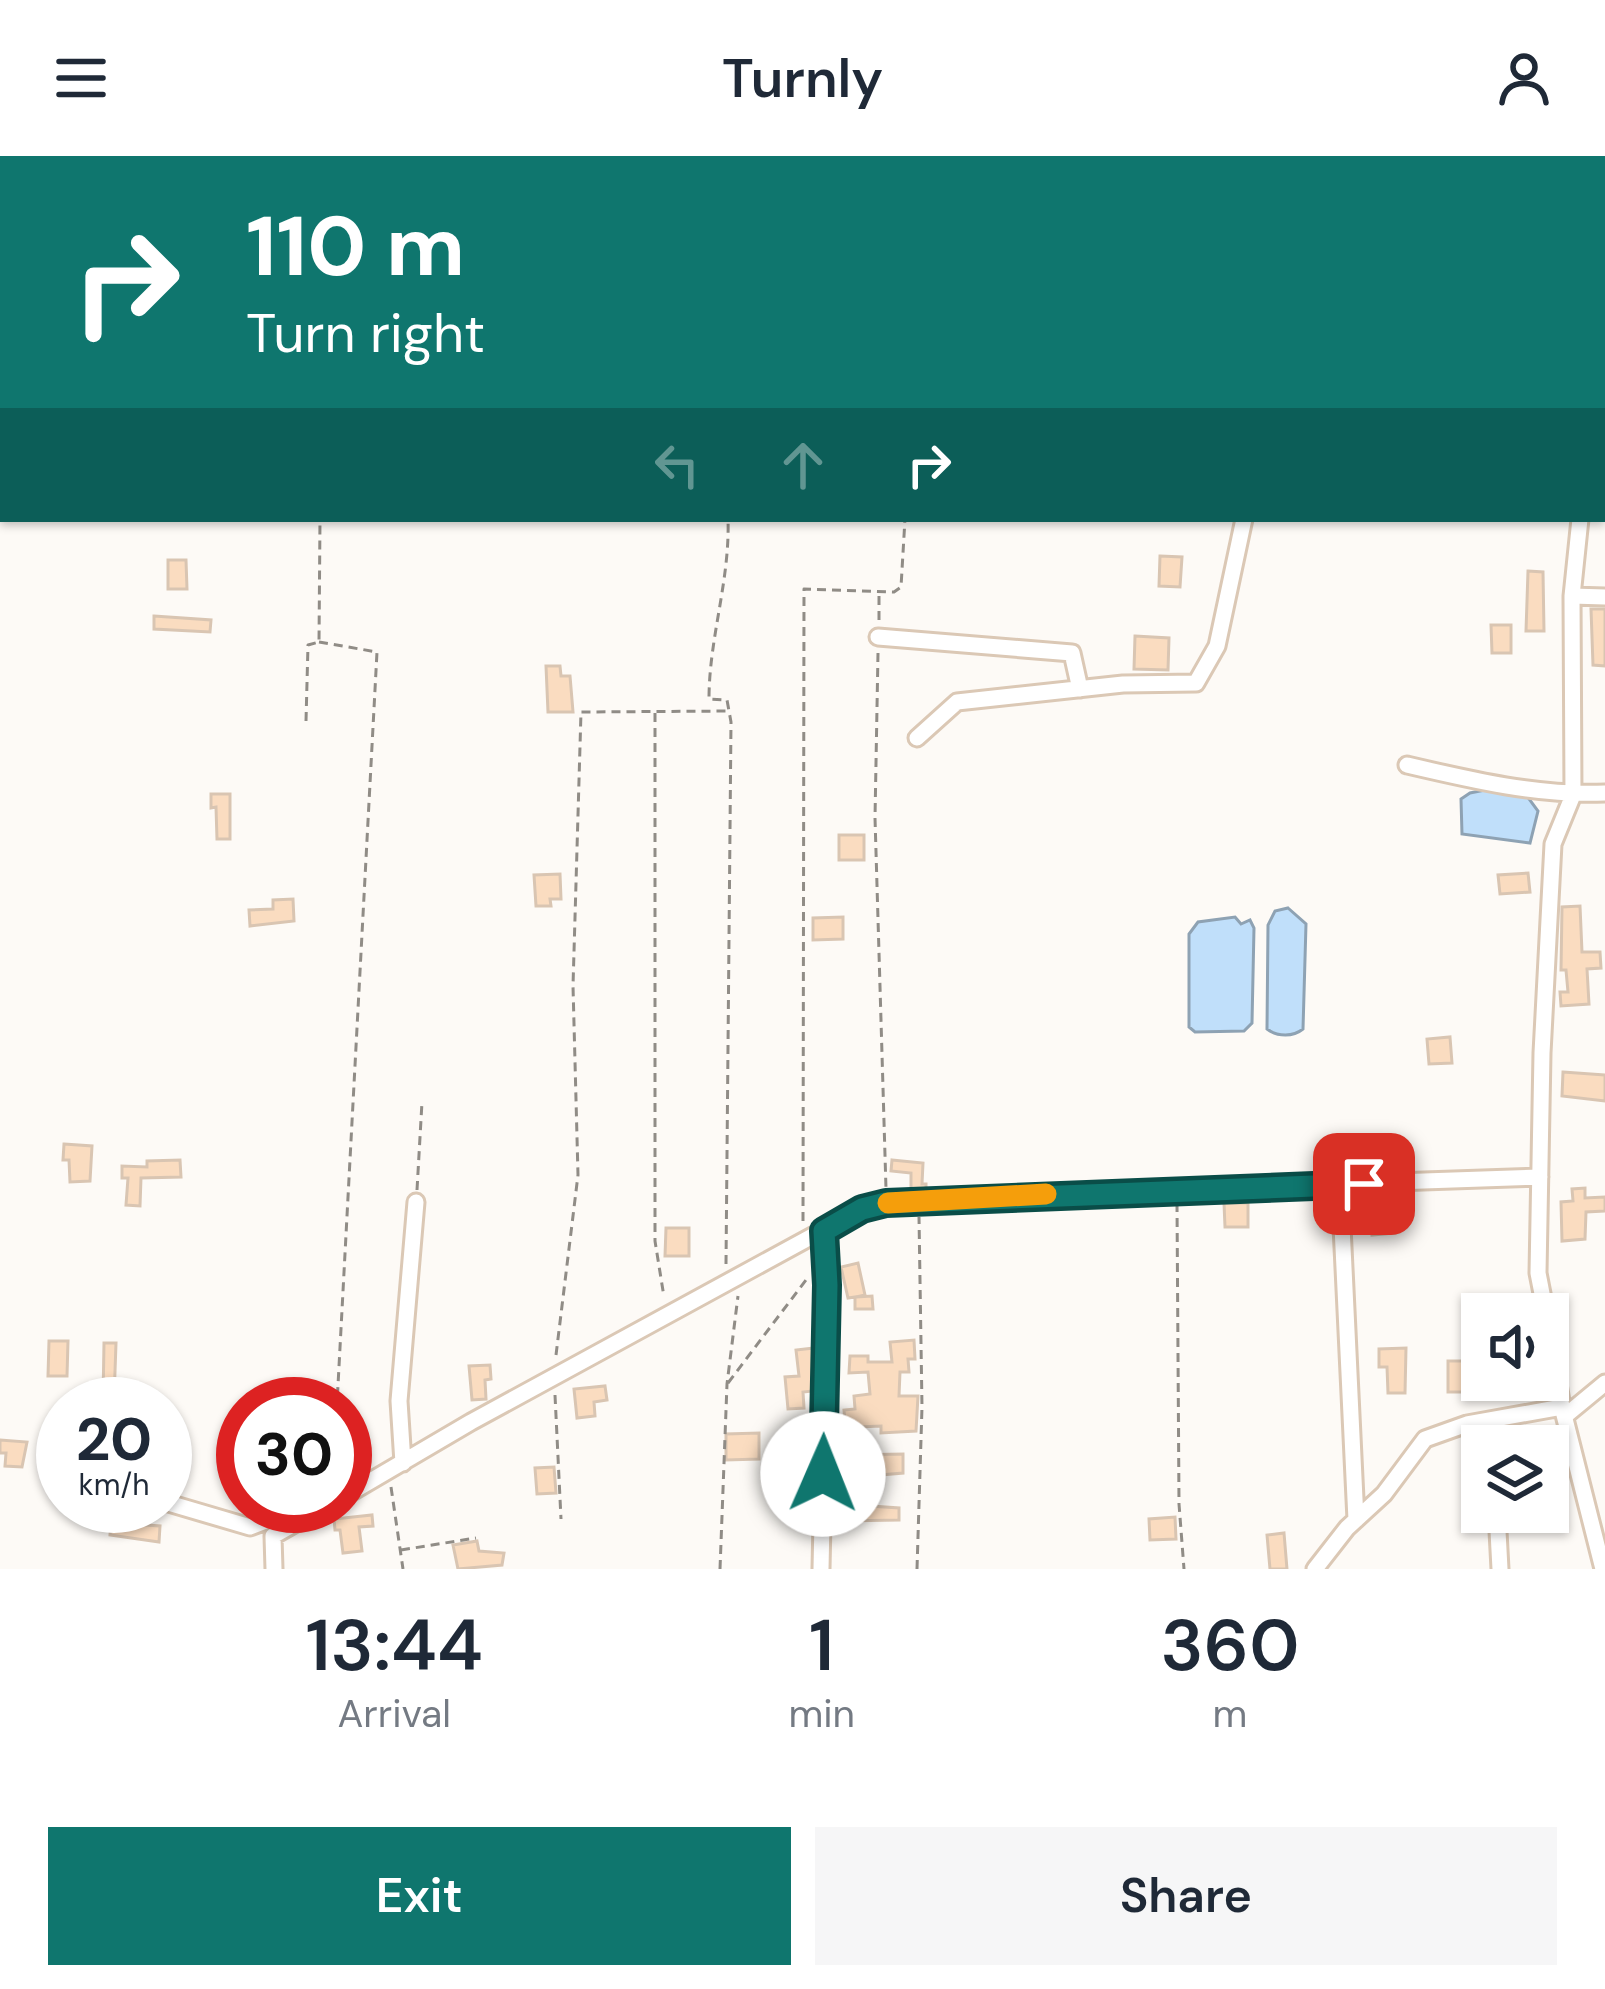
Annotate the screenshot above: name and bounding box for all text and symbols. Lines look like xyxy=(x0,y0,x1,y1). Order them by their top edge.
text: Turnly xyxy=(722,43,883,114)
icon: menu xyxy=(48,45,114,111)
icon: person xyxy=(1491,45,1557,111)
text: 110 m xyxy=(246,192,465,301)
icon: right xyxy=(48,204,204,360)
text: Turn right xyxy=(246,298,485,369)
icon: left xyxy=(644,432,710,498)
icon: ahead xyxy=(770,432,836,498)
icon: right xyxy=(896,432,962,498)
pin xyxy=(1313,1133,1415,1235)
icon: arrive xyxy=(1331,1151,1397,1217)
map controls xyxy=(1461,1293,1569,1533)
button: sound xyxy=(1461,1293,1569,1401)
speed limit sign: 30 xyxy=(216,1377,372,1533)
text: 20 xyxy=(76,1400,152,1479)
position arrow xyxy=(760,1411,886,1537)
button: layers xyxy=(1461,1425,1569,1533)
text: km/h xyxy=(79,1465,149,1504)
text: 13:44 xyxy=(306,1599,483,1692)
text: 1 xyxy=(809,1599,834,1692)
text: 360 xyxy=(1160,1599,1299,1692)
text: Arrival xyxy=(337,1688,451,1739)
text: min xyxy=(788,1688,855,1739)
text: m xyxy=(1213,1688,1247,1739)
button: Exit xyxy=(48,1827,791,1965)
button: Share xyxy=(815,1827,1557,1965)

